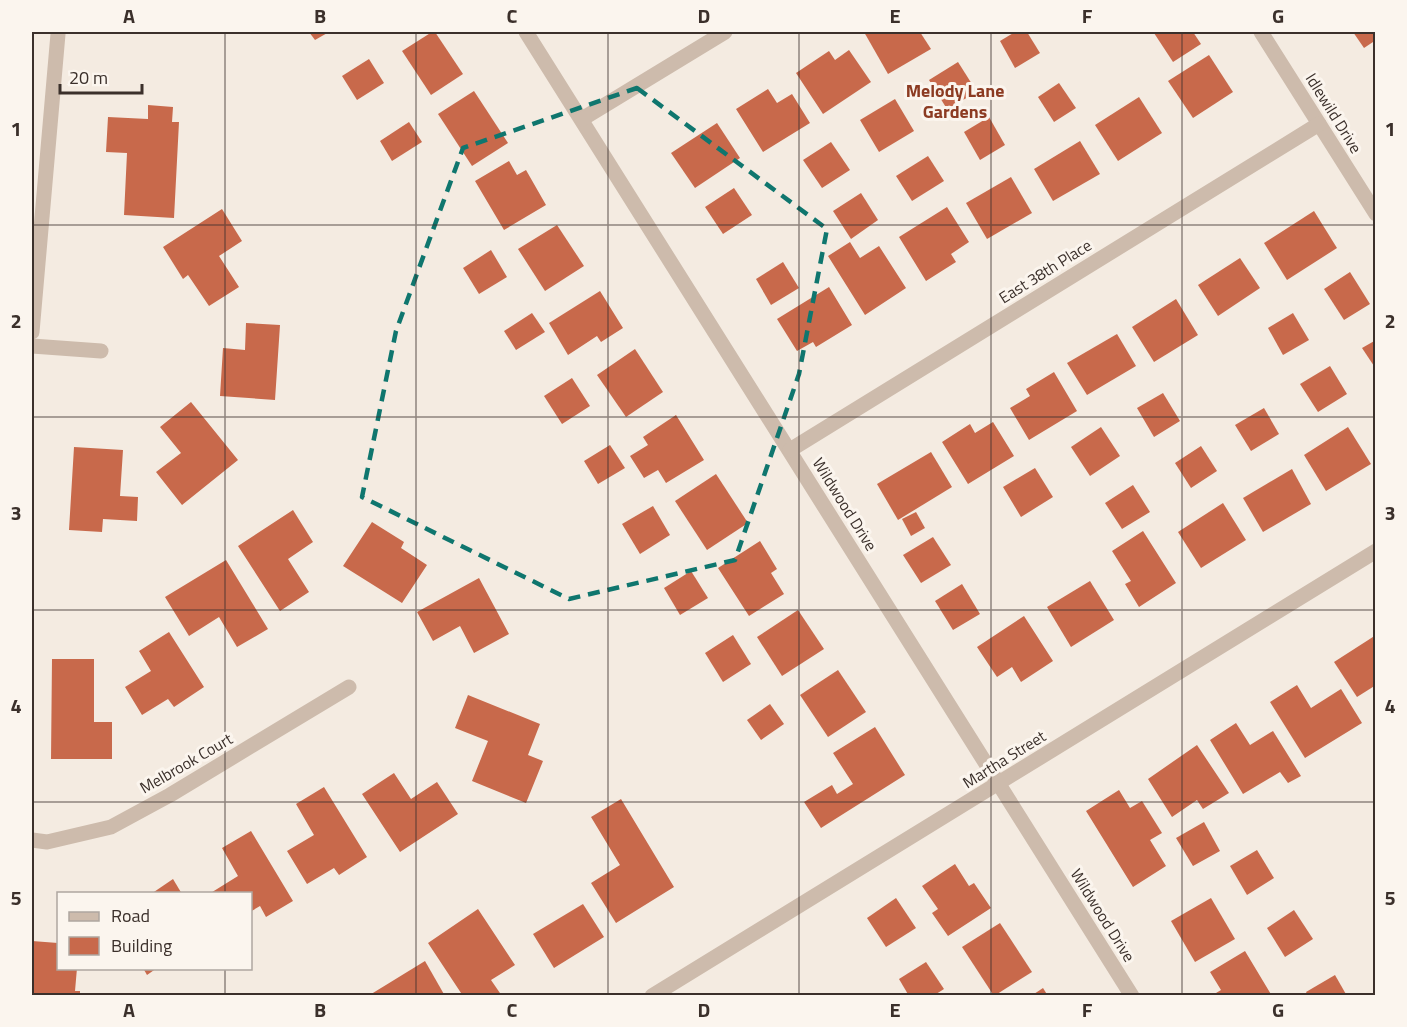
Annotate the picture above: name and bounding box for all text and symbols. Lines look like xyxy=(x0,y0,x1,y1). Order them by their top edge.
text: A xyxy=(123,0,135,31)
text: B xyxy=(314,0,326,31)
text: C xyxy=(507,0,518,31)
text: D xyxy=(698,0,710,31)
text: E xyxy=(889,0,901,31)
text: F xyxy=(1082,0,1093,31)
text: G xyxy=(1272,0,1284,31)
scale bar xyxy=(60,57,142,95)
text: 20 m xyxy=(69,64,108,91)
street label: Idlewild Drive xyxy=(1300,68,1368,158)
district label: Melody Lane Gardens xyxy=(906,77,1004,125)
text: 1 xyxy=(10,113,22,144)
text: 1 xyxy=(1384,113,1396,144)
street label: East 38th Place xyxy=(994,233,1096,309)
text: 2 xyxy=(10,305,22,336)
text: 2 xyxy=(1384,305,1396,336)
street label: Wildwood Drive xyxy=(807,453,883,555)
text: 3 xyxy=(10,497,22,528)
text: 3 xyxy=(1384,497,1396,528)
text: 4 xyxy=(10,690,22,721)
text: 4 xyxy=(1384,690,1396,721)
street label: Martha Street xyxy=(958,724,1051,794)
street label: Melbrook Court xyxy=(135,727,237,799)
street label: Wildwood Drive xyxy=(1065,864,1141,966)
text: 5 xyxy=(10,882,22,913)
text: 5 xyxy=(1384,882,1396,913)
legend xyxy=(57,892,252,970)
text: Road xyxy=(111,902,150,929)
text: Building xyxy=(111,932,172,959)
text: A xyxy=(123,994,135,1025)
text: B xyxy=(314,994,326,1025)
text: C xyxy=(507,994,518,1025)
text: D xyxy=(698,994,710,1025)
text: E xyxy=(889,994,901,1025)
text: F xyxy=(1082,994,1093,1025)
text: G xyxy=(1272,994,1284,1025)

